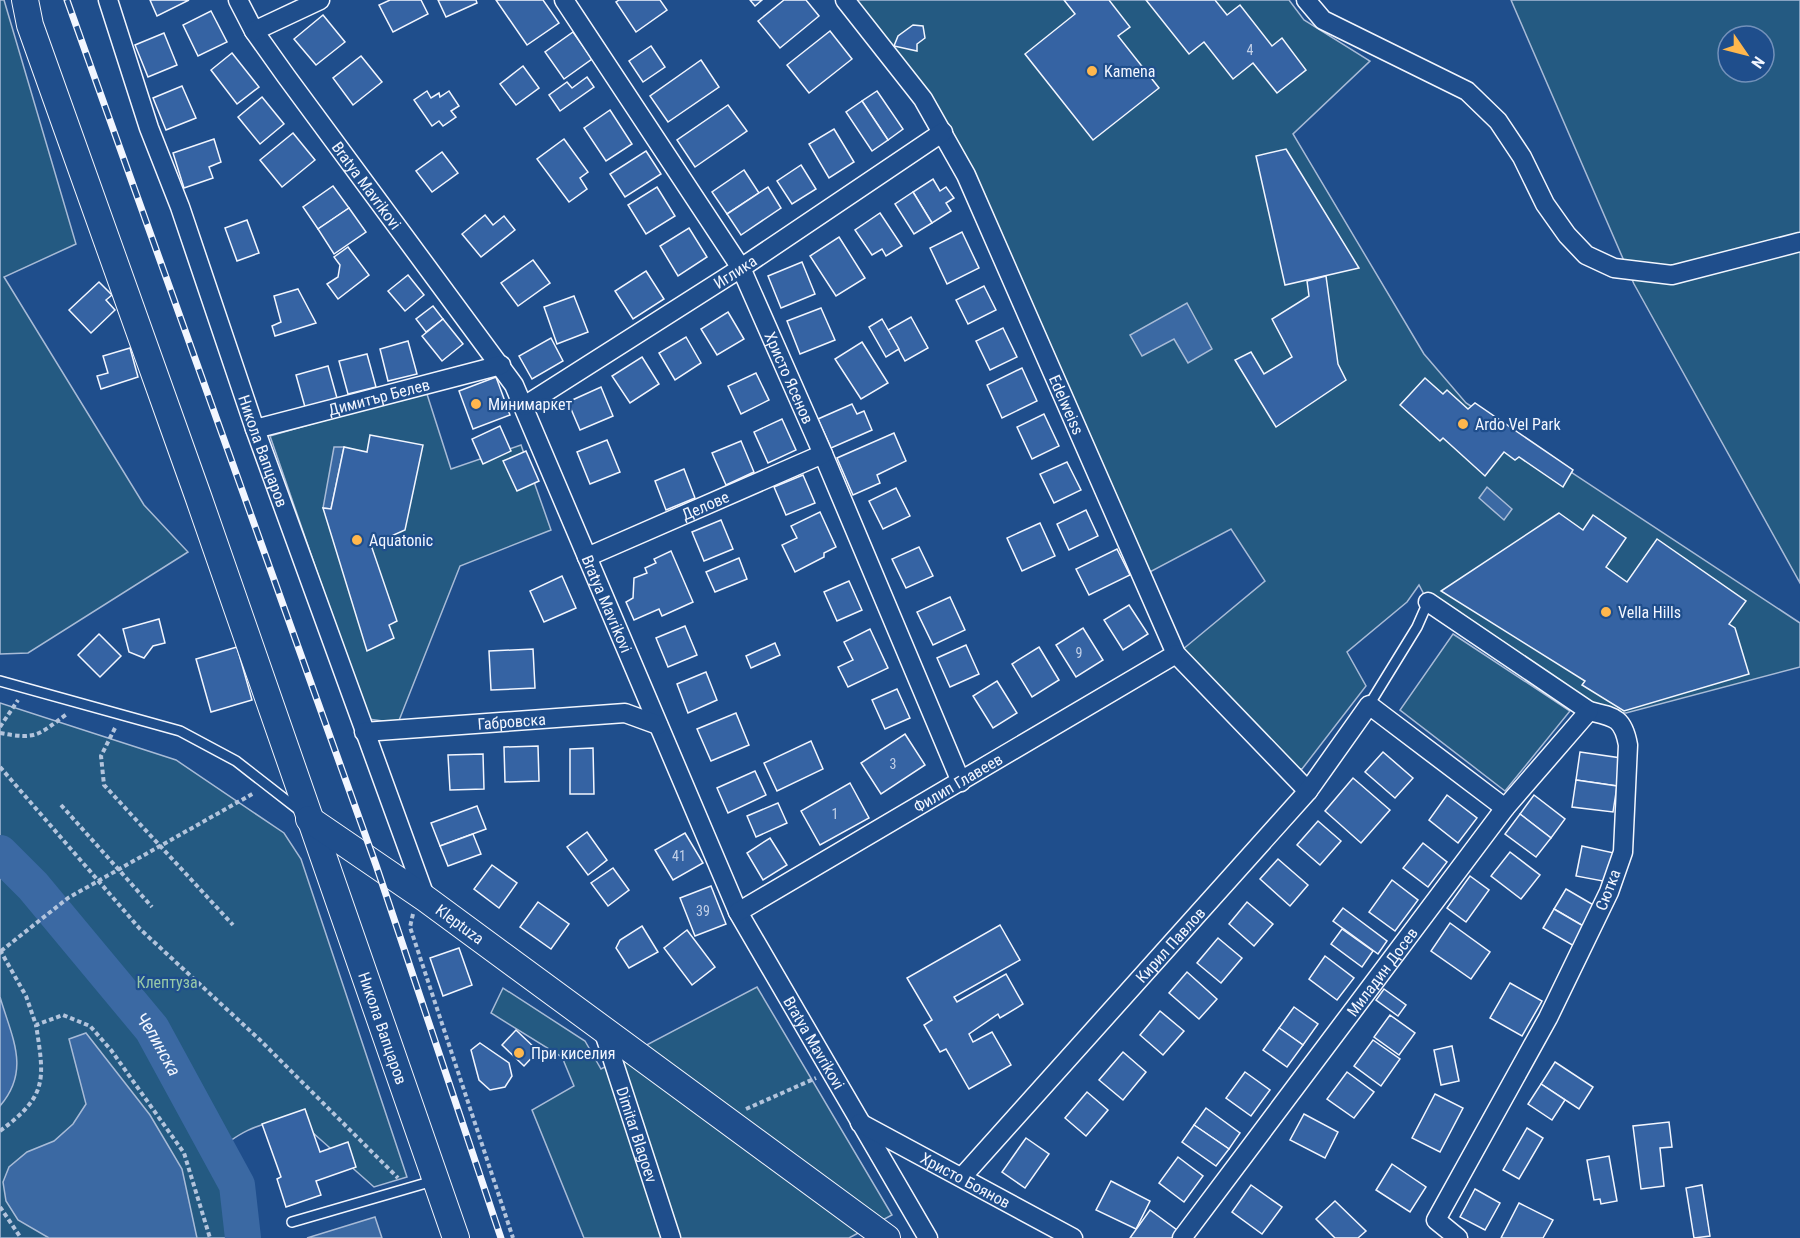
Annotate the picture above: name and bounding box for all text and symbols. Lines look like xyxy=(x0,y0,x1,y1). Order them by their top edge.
north arrow xyxy=(1716,24,1776,84)
house number: 4 xyxy=(1247,42,1254,58)
text: N xyxy=(1747,53,1768,72)
place label: Kamena xyxy=(1104,62,1155,81)
marker: Kamena xyxy=(1085,64,1099,78)
street label: Bratya Mavrikovi xyxy=(328,138,405,233)
street label: Иглика xyxy=(710,251,760,293)
street label: Христо Ясенов xyxy=(761,329,818,427)
street label: Edelweiss xyxy=(1045,372,1088,437)
street label: Димитър Белев xyxy=(326,374,432,419)
street label: Никола Вапцаров xyxy=(235,392,292,510)
place label: Минимаркет xyxy=(488,395,572,414)
marker: Минимаркет xyxy=(469,397,483,411)
place label: Ardo Vel Park xyxy=(1475,415,1561,434)
marker: Ardo Vel Park xyxy=(1456,417,1470,431)
street label: Делове xyxy=(679,487,732,524)
place label: Aquatonic xyxy=(369,531,433,550)
marker: Aquatonic xyxy=(350,533,364,547)
street label: Bratya Mavrikovi xyxy=(578,552,636,656)
place label: Vella Hills xyxy=(1618,603,1681,622)
marker: Vella Hills xyxy=(1599,605,1613,619)
house number: 9 xyxy=(1076,645,1082,661)
street label: Габровска xyxy=(477,709,546,733)
street label: Филип Главеев xyxy=(910,749,1006,816)
house number: 3 xyxy=(890,756,896,772)
house number: 1 xyxy=(832,806,838,822)
house number: 41 xyxy=(672,848,686,864)
street label: Сютка xyxy=(1592,867,1624,913)
street label: Kleptuza xyxy=(432,900,488,948)
house number: 39 xyxy=(696,903,710,919)
street label: Кирил Павлов xyxy=(1132,903,1209,986)
street label: Миладин Досев xyxy=(1343,924,1421,1020)
street label: Никола Вапцаров xyxy=(355,970,411,1087)
park label: Клептуза xyxy=(136,973,198,992)
street label: Bratya Mavrikovi xyxy=(780,993,849,1093)
water label: Чепинска xyxy=(132,1008,186,1079)
place label: При киселия xyxy=(531,1044,615,1063)
marker: При киселия xyxy=(512,1046,526,1060)
street label: Dimitar Blagoev xyxy=(613,1084,662,1185)
street label: Христо Боянов xyxy=(917,1148,1014,1212)

